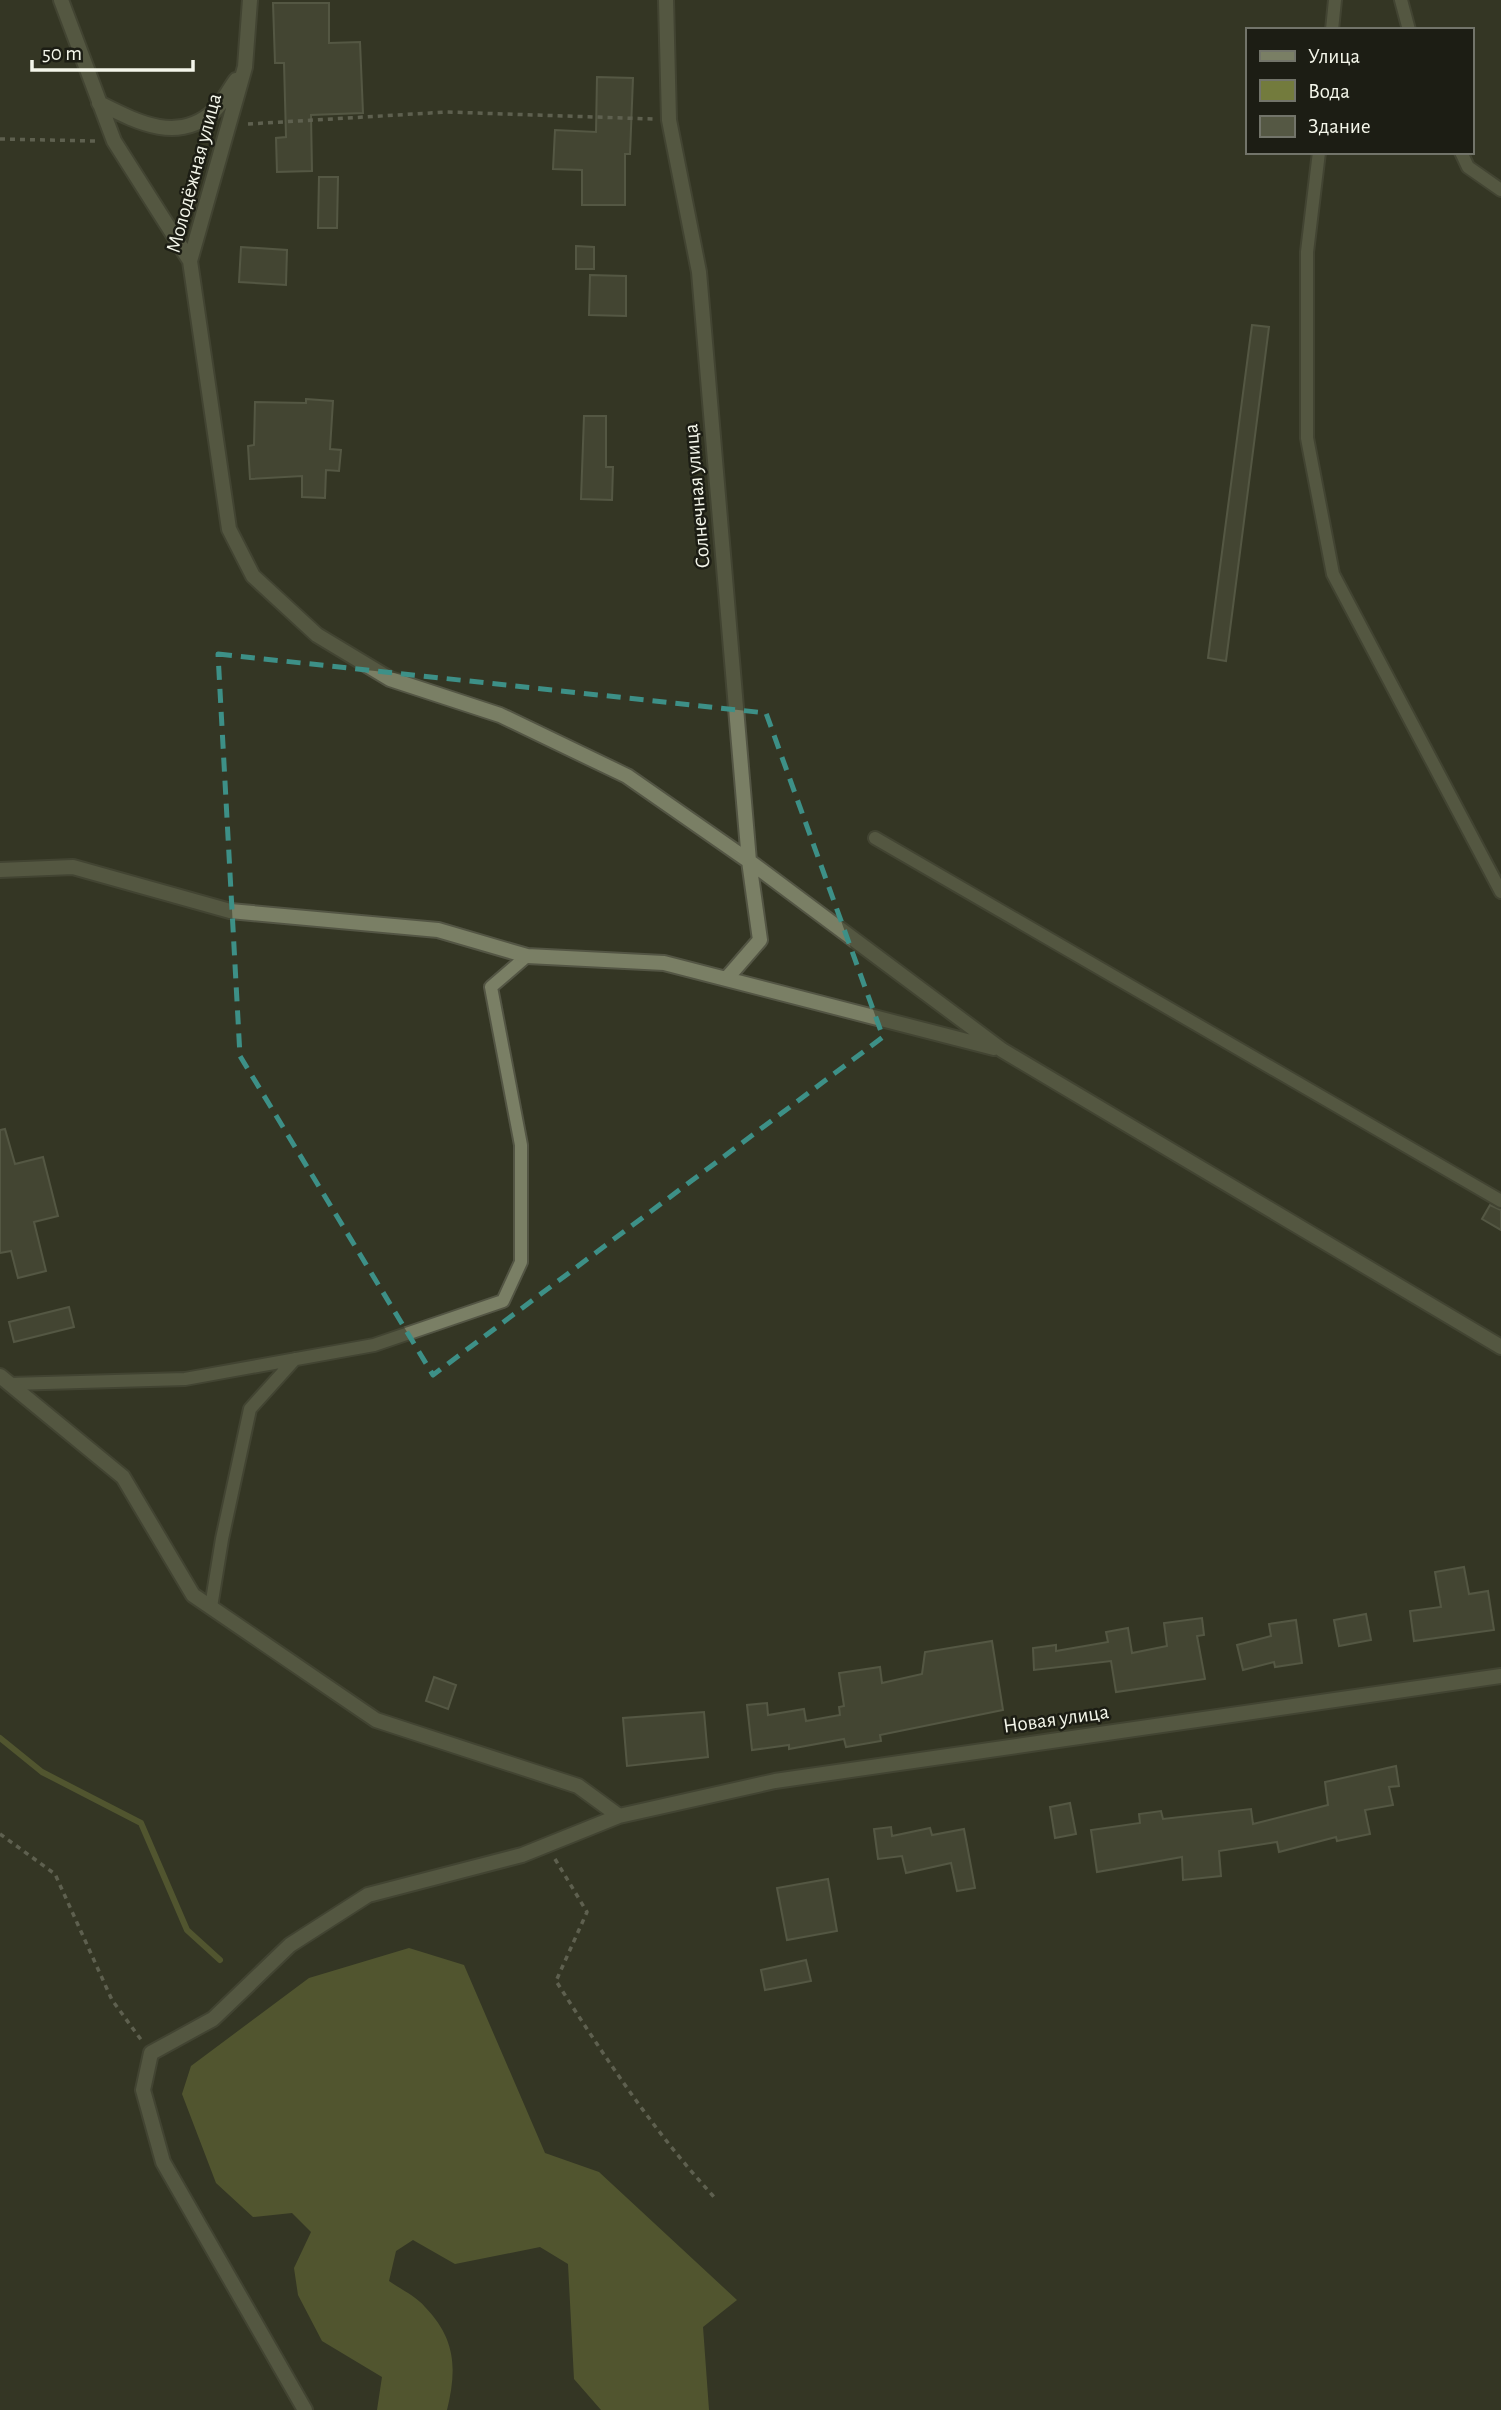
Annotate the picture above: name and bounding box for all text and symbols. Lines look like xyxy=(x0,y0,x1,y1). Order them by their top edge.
scale bar xyxy=(32,28,192,72)
legend xyxy=(1246,28,1473,154)
text: 50 m xyxy=(42,43,82,64)
text: Улица xyxy=(1308,46,1361,67)
text: Вода xyxy=(1308,81,1350,102)
street label: Молодёжная улица xyxy=(163,91,225,255)
text: Здание xyxy=(1308,116,1371,137)
street label: Солнечная улица xyxy=(680,422,714,569)
street label: Новая улица xyxy=(1002,1701,1111,1737)

